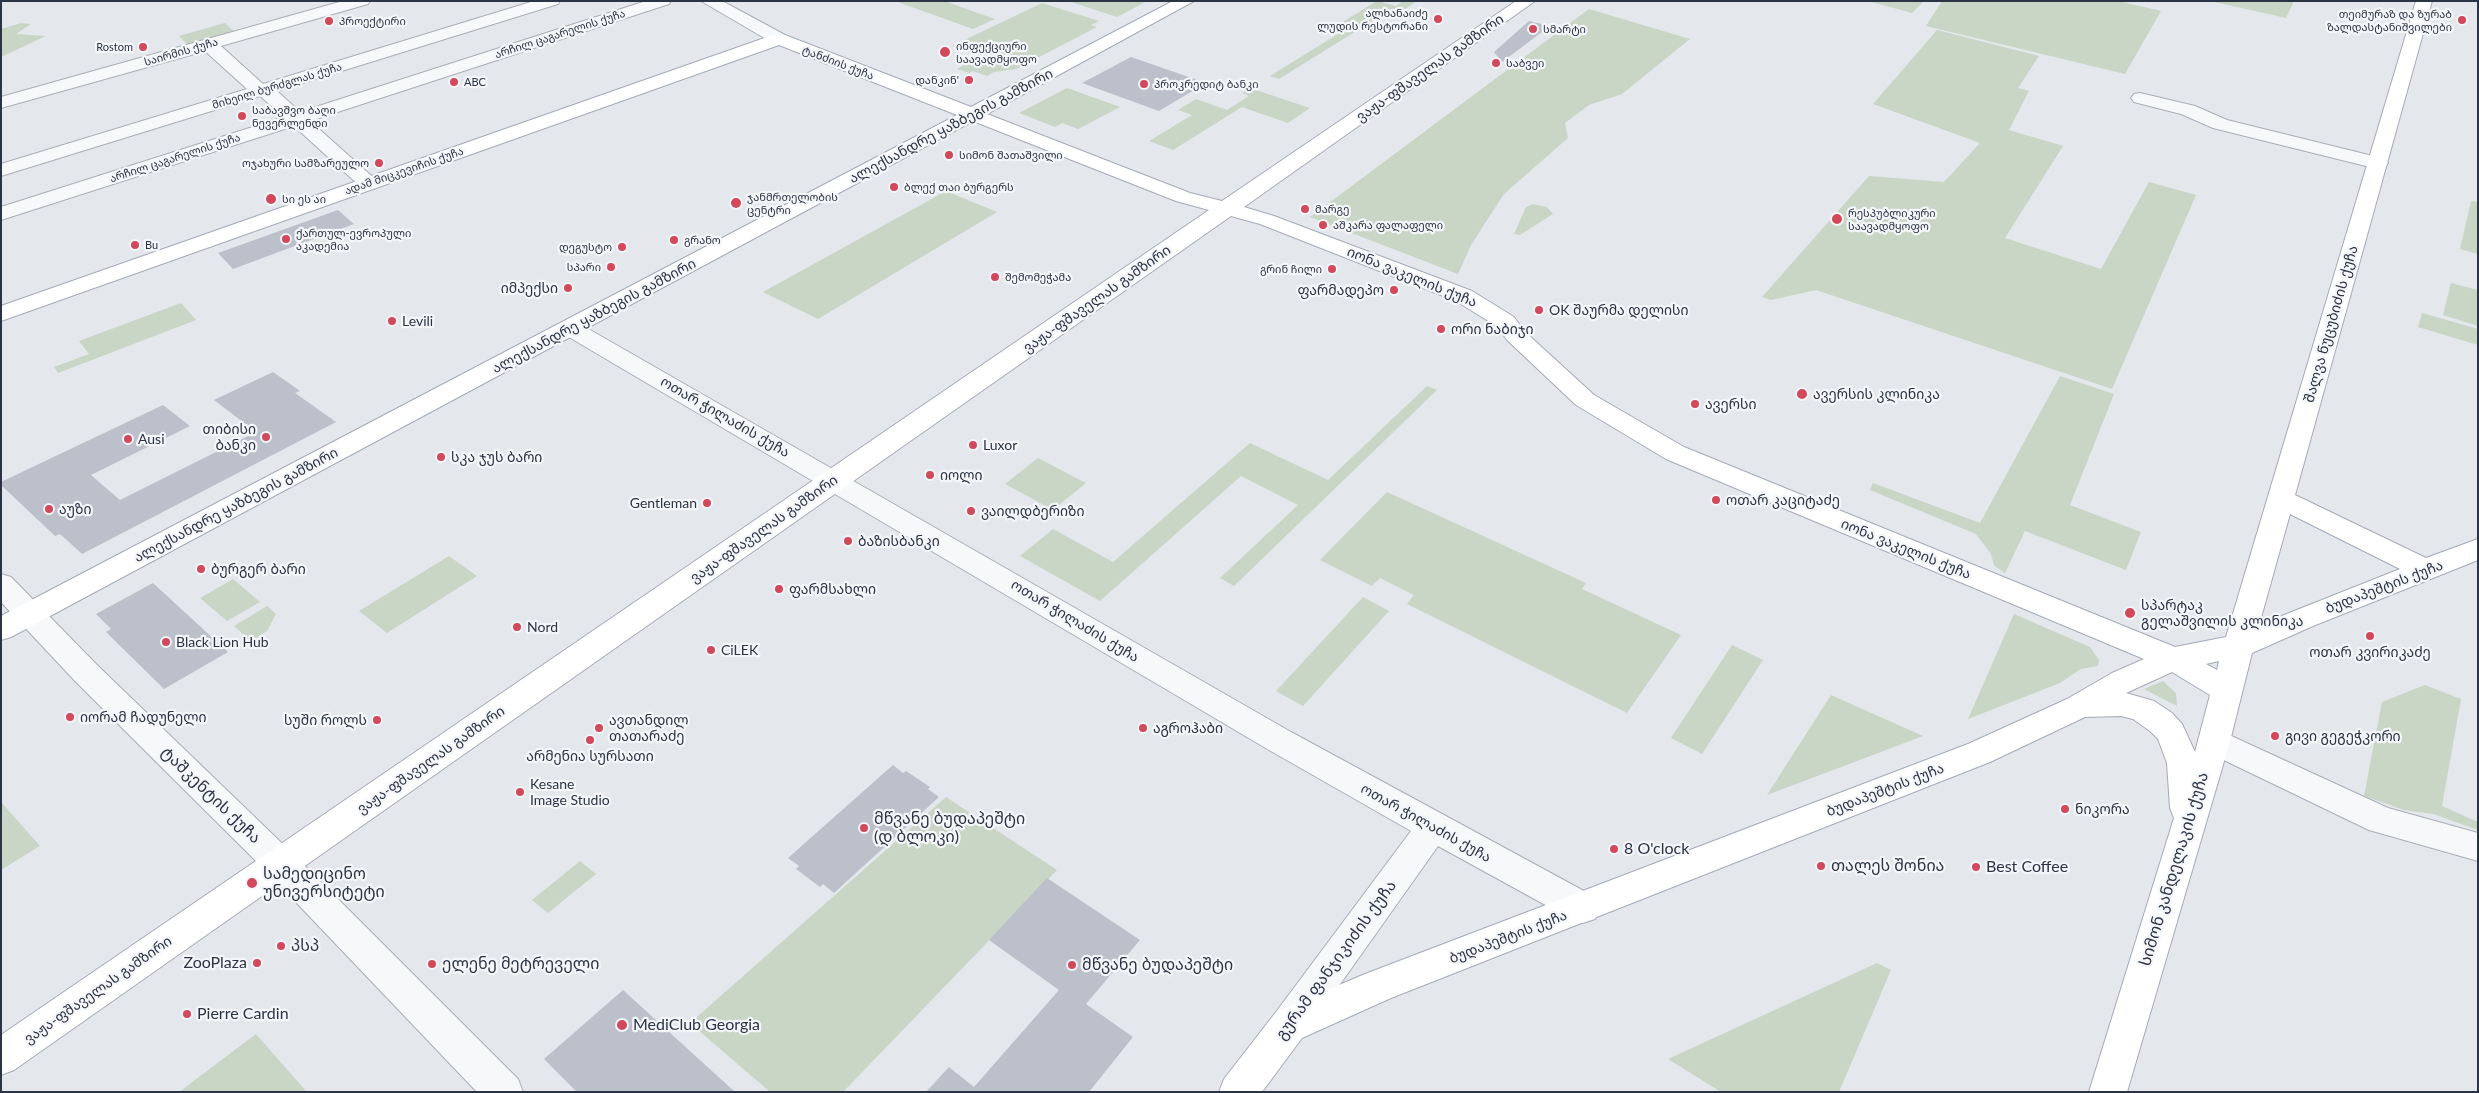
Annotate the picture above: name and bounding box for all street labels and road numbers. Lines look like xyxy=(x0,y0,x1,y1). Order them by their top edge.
street label: არჩილ ცაგარელის ქუჩა xyxy=(493,7,627,61)
street label: ვაჟა-ფშაველას გამზირი xyxy=(1353,10,1507,126)
street label: საირმის ქუჩა xyxy=(143,35,219,69)
street label: ტანძიის ქუჩა xyxy=(800,43,876,83)
street label: მიხეილ ბურძგლას ქუჩა xyxy=(211,60,343,112)
street label: ალექსანდრე ყაზბეგის გამზირი xyxy=(846,65,1056,187)
street label: არჩილ ცაგარელის ქუჩა xyxy=(108,131,242,185)
street label: ადამ მიცკევიჩის ქუჩა xyxy=(343,144,465,198)
street label: ვაჟა-ფშაველას გამზირი xyxy=(1020,241,1174,357)
street label: იონა ვაკელის ქუჩა xyxy=(1345,243,1479,311)
street label: შალვა ნუცუბიძის ქუჩა xyxy=(2301,243,2361,405)
street label: ალექსანდრე ყაზბეგის გამზირი xyxy=(489,255,699,377)
street label: ოთარ ჭილაძის ქუჩა xyxy=(657,373,793,461)
street label: ალექსანდრე ყაზბეგის გამზირი xyxy=(131,444,341,566)
street label: ვაჟა-ფშაველას გამზირი xyxy=(687,471,841,587)
street label: იონა ვაკელის ქუჩა xyxy=(1839,515,1973,583)
street label: ბუდაპეშტის ქუჩა xyxy=(2323,557,2445,617)
street label: ოთარ ჭილაძის ქუჩა xyxy=(1008,576,1142,666)
street label: ვაჟა-ფშაველას გამზირი xyxy=(354,702,508,818)
street label: ტაშკენტის ქუჩა xyxy=(157,742,265,848)
street label: ბუდაპეშტის ქუჩა xyxy=(1824,760,1946,820)
street label: სიმონ კანდელაკის ქუჩა xyxy=(2135,770,2213,968)
street label: ოთარ ჭილაძის ქუჩა xyxy=(1358,780,1494,866)
street label: გურამ ფანჯიკიძის ქუჩა xyxy=(1272,876,1400,1044)
street label: ბუდაპეშტის ქუჩა xyxy=(1447,907,1569,967)
street label: ვაჟა-ფშაველას გამზირი xyxy=(21,932,175,1048)

